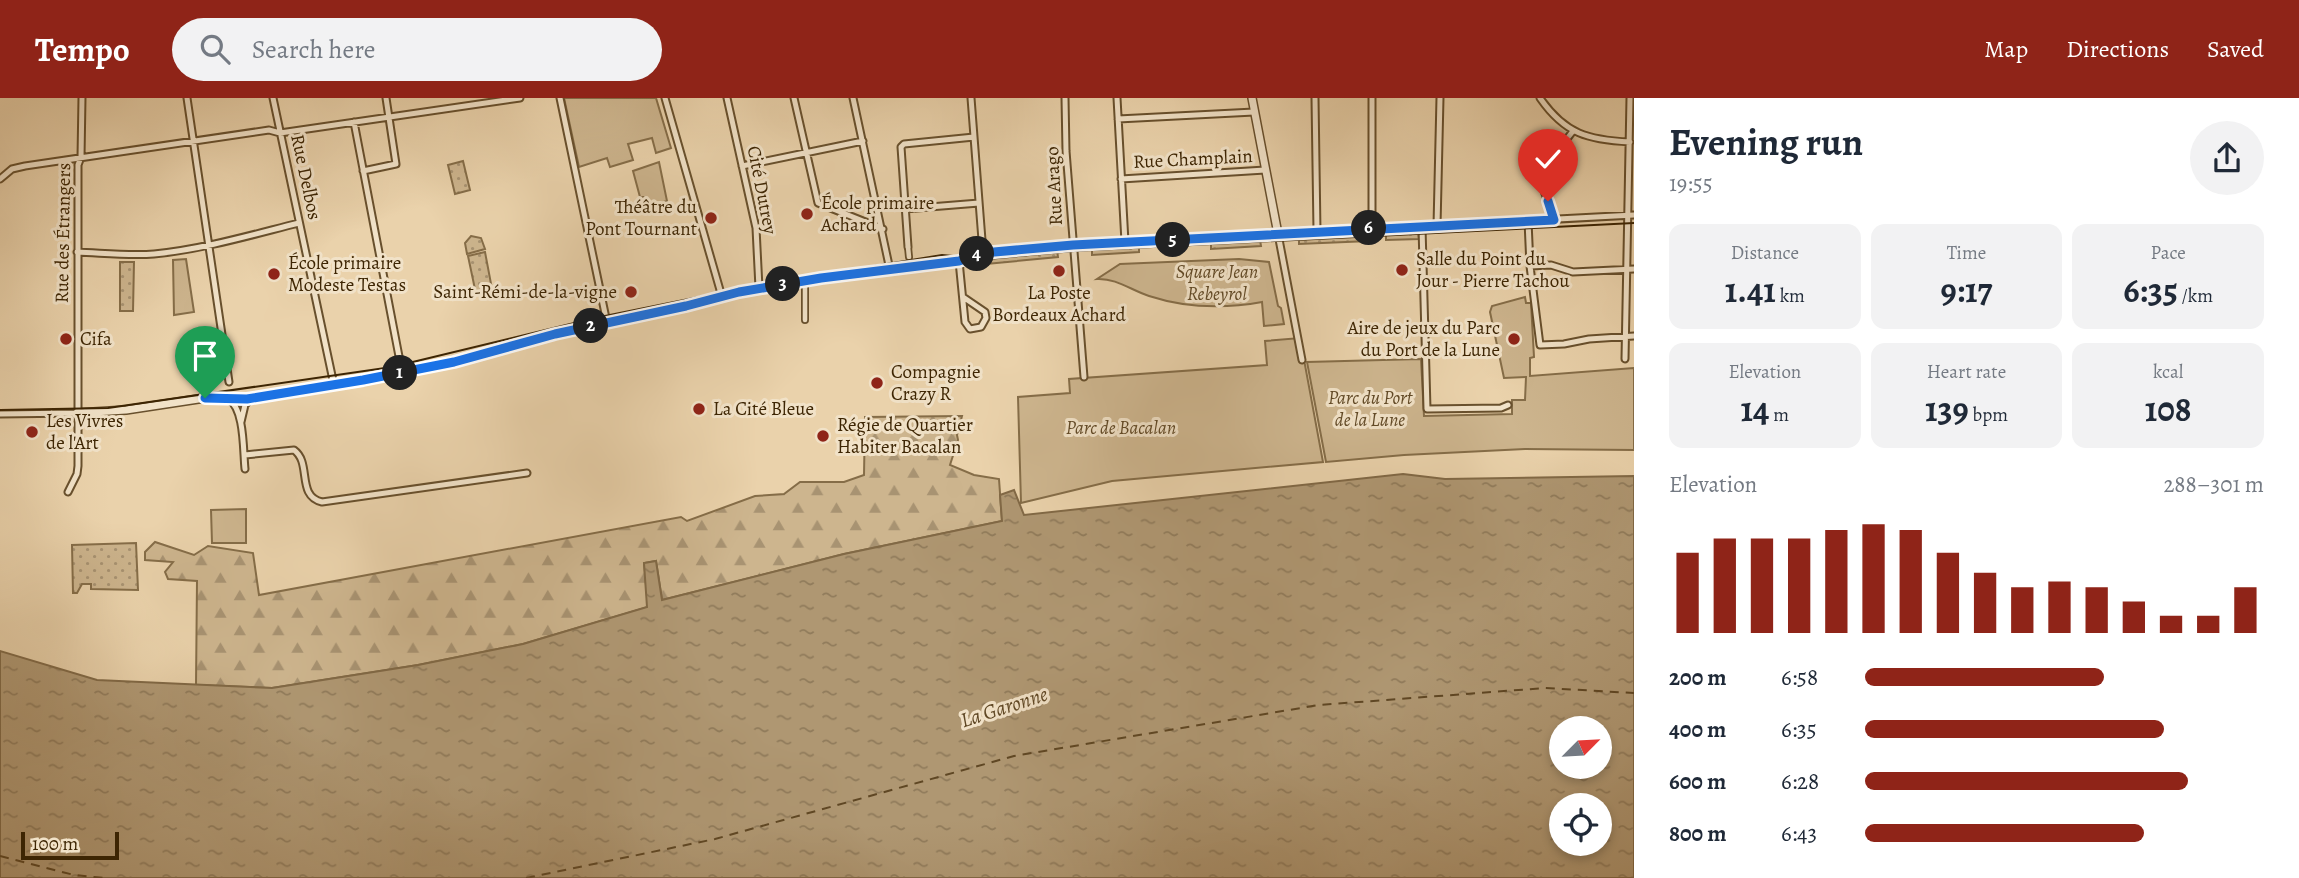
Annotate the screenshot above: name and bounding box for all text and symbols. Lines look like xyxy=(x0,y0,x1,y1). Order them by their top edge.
search box xyxy=(172,18,662,81)
text: Tempo xyxy=(35,27,130,72)
icon: search xyxy=(196,30,234,68)
text: Search here xyxy=(252,32,375,67)
text: Map xyxy=(1984,33,2028,65)
text: Directions xyxy=(2066,33,2169,65)
text: Saved xyxy=(2207,33,2264,65)
text: Evening run xyxy=(1669,116,1863,168)
button: share xyxy=(2190,121,2264,195)
pin xyxy=(1518,129,1578,201)
street label: Rue Delbos xyxy=(284,132,328,222)
icon: check xyxy=(1529,140,1567,178)
street label: Rue Champlain xyxy=(1133,143,1253,175)
street label: Cité Dutrey xyxy=(741,144,783,237)
street label: Rue Arago xyxy=(1039,146,1069,226)
street label: Rue des Étrangers xyxy=(49,163,77,303)
text: 19:55 xyxy=(1669,168,1713,199)
place label: École primaire Achard xyxy=(820,190,934,238)
place label: Théâtre du Pont Tournant xyxy=(585,194,698,242)
marker: École primaire Achard xyxy=(799,206,815,222)
marker: Théâtre du Pont Tournant xyxy=(703,210,719,226)
pin: 6 xyxy=(1352,211,1386,246)
text: 6 xyxy=(1364,214,1373,240)
pin: 5 xyxy=(1156,222,1190,258)
text: 5 xyxy=(1168,226,1177,252)
pin: 4 xyxy=(960,236,995,272)
text: 4 xyxy=(972,240,981,266)
text: Distance xyxy=(1731,240,1799,266)
text: Time xyxy=(1947,240,1986,266)
text: Pace xyxy=(2151,240,2186,266)
place label: Salle du Point du Jour - Pierre Tachou xyxy=(1416,246,1570,294)
place label: École primaire Modeste Testas xyxy=(288,250,406,298)
park label: Square Jean Rebeyrol xyxy=(1176,259,1258,307)
marker: Salle du Point du Jour - Pierre Tachou xyxy=(1394,262,1410,278)
marker: La Poste Bordeaux Achard xyxy=(1051,263,1067,279)
marker: École primaire Modeste Testas xyxy=(266,266,282,282)
pin: 3 xyxy=(766,266,800,302)
text: 1.41 xyxy=(1725,266,1776,314)
text: 9:17 xyxy=(1940,266,1993,314)
text: 6:35 xyxy=(2123,266,2178,314)
text: 3 xyxy=(778,270,787,296)
place label: Saint-Rémi-de-la-vigne xyxy=(433,279,617,305)
place label: La Poste Bordeaux Achard xyxy=(992,280,1127,328)
text: km xyxy=(1776,283,1805,309)
text: /km xyxy=(2178,283,2213,309)
marker: Saint-Rémi-de-la-vigne xyxy=(623,284,639,300)
pin: 2 xyxy=(574,308,608,344)
text: 2 xyxy=(586,312,595,338)
place label: Aire de jeux du Parc du Port de la Lune xyxy=(1346,315,1500,363)
place label: Cifa xyxy=(80,326,112,352)
pin xyxy=(175,326,235,398)
marker: Cifa xyxy=(58,331,74,347)
marker: Aire de jeux du Parc du Port de la Lune xyxy=(1506,331,1522,347)
icon: arrive xyxy=(186,337,224,375)
pin: 1 xyxy=(382,356,418,390)
text: 1 xyxy=(396,359,403,385)
place label: Compagnie Crazy R xyxy=(891,359,980,407)
text: Elevation xyxy=(1728,359,1801,385)
text: Heart rate xyxy=(1927,359,2006,385)
text: kcal xyxy=(2153,359,2183,385)
marker: Compagnie Crazy R xyxy=(869,375,885,391)
park label: Parc du Port de la Lune xyxy=(1328,385,1414,433)
text: 14 xyxy=(1741,385,1770,433)
text: 139 xyxy=(1925,385,1969,433)
text: 108 xyxy=(2145,385,2192,433)
place label: La Cité Bleue xyxy=(713,396,814,422)
marker: La Cité Bleue xyxy=(691,401,707,417)
text: m xyxy=(1770,402,1789,428)
text: bpm xyxy=(1969,402,2008,428)
place label: Les Vivres de l'Art xyxy=(46,408,123,456)
place label: Régie de Quartier Habiter Bacalan xyxy=(837,412,973,460)
park label: Parc de Bacalan xyxy=(1066,415,1176,441)
marker: Les Vivres de l'Art xyxy=(24,424,40,440)
marker: Régie de Quartier Habiter Bacalan xyxy=(815,428,831,444)
text: Elevation xyxy=(1669,469,1757,500)
text: 288–301 m xyxy=(2163,469,2264,500)
text: 200 m xyxy=(1669,662,1727,693)
text: 6:58 xyxy=(1781,662,1818,693)
water label: La Garonne xyxy=(957,680,1052,734)
text: 400 m xyxy=(1669,714,1726,745)
text: 6:35 xyxy=(1781,714,1817,745)
north arrow xyxy=(1549,716,1612,779)
map controls xyxy=(1549,716,1612,856)
text: 600 m xyxy=(1669,766,1726,797)
text: 6:28 xyxy=(1781,766,1819,797)
button: locate xyxy=(1549,793,1612,856)
text: 800 m xyxy=(1669,818,1726,849)
text: 6:43 xyxy=(1781,818,1817,849)
scale bar xyxy=(21,829,119,861)
text: 100 m xyxy=(32,831,78,857)

